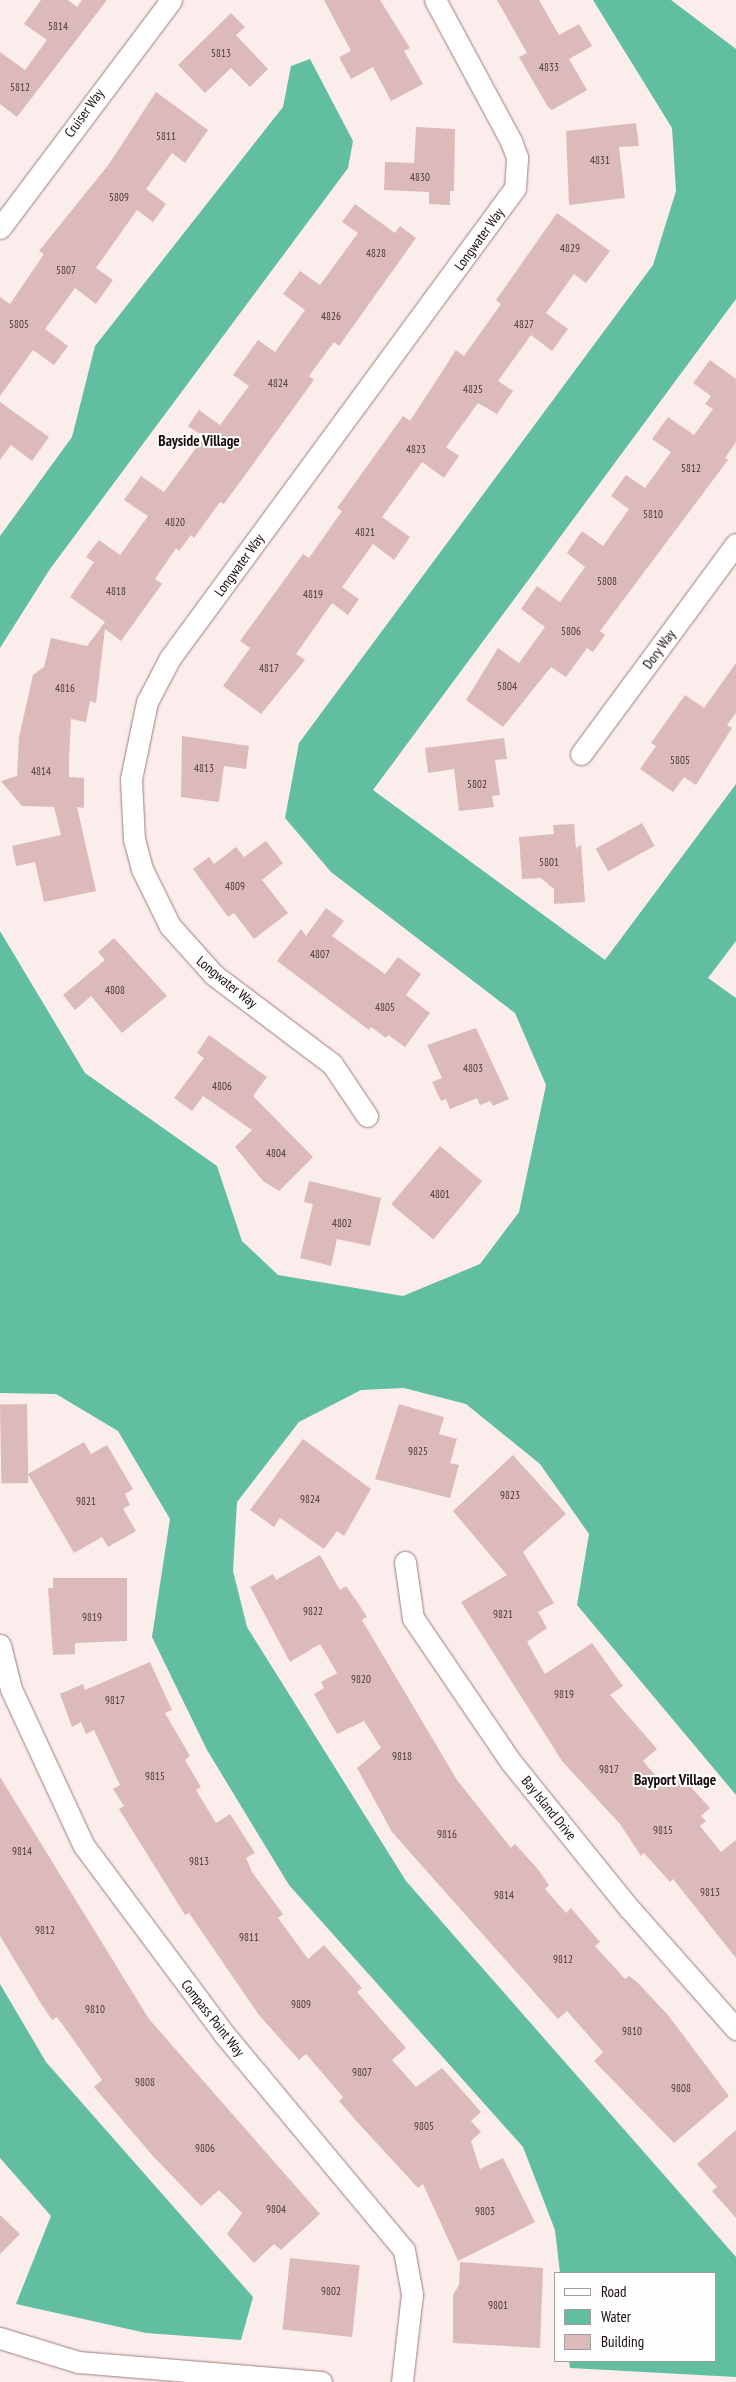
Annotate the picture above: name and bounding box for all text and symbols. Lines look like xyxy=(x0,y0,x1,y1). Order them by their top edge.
house number: 5814 xyxy=(48,19,68,33)
house number: 5813 xyxy=(211,46,231,60)
house number: 4833 xyxy=(539,60,559,74)
house number: 5812 xyxy=(10,80,30,94)
street label: Cruiser Way xyxy=(61,85,107,141)
house number: 5811 xyxy=(156,129,176,143)
house number: 4831 xyxy=(590,153,610,167)
house number: 4830 xyxy=(410,170,430,184)
house number: 5809 xyxy=(109,190,129,204)
street label: Longwater Way xyxy=(451,204,507,274)
house number: 4829 xyxy=(560,241,580,255)
house number: 4828 xyxy=(366,246,386,260)
house number: 5807 xyxy=(56,263,76,277)
house number: 4826 xyxy=(321,309,341,323)
house number: 5805 xyxy=(9,317,29,331)
house number: 4827 xyxy=(514,317,534,331)
house number: 4824 xyxy=(268,376,288,390)
house number: 4825 xyxy=(463,382,483,396)
district label: Bayside Village xyxy=(158,432,240,450)
house number: 4823 xyxy=(406,442,426,456)
house number: 5812 xyxy=(681,461,701,475)
house number: 5810 xyxy=(643,507,663,521)
house number: 4820 xyxy=(165,515,185,529)
house number: 4821 xyxy=(355,525,375,539)
street label: Longwater Way xyxy=(211,530,267,600)
house number: 5808 xyxy=(597,574,617,588)
house number: 4818 xyxy=(106,584,126,598)
house number: 4819 xyxy=(303,587,323,601)
house number: 5806 xyxy=(561,624,581,638)
street label: Dory Way xyxy=(639,626,679,672)
house number: 4817 xyxy=(259,661,279,675)
house number: 5804 xyxy=(497,679,517,693)
house number: 4816 xyxy=(55,681,75,695)
house number: 5805 xyxy=(670,753,690,767)
house number: 4813 xyxy=(194,761,214,775)
house number: 4814 xyxy=(31,764,51,778)
house number: 5802 xyxy=(467,777,487,791)
house number: 5801 xyxy=(539,855,559,869)
house number: 4809 xyxy=(225,879,245,893)
house number: 4807 xyxy=(310,947,330,961)
street label: Longwater Way xyxy=(193,952,261,1012)
house number: 4808 xyxy=(105,983,125,997)
house number: 4805 xyxy=(375,1000,395,1014)
house number: 4803 xyxy=(463,1061,483,1075)
house number: 4806 xyxy=(212,1079,232,1093)
house number: 4804 xyxy=(266,1146,286,1160)
house number: 4801 xyxy=(430,1187,450,1201)
house number: 4802 xyxy=(332,1216,352,1230)
house number: 9825 xyxy=(408,1444,428,1458)
house number: 9823 xyxy=(500,1488,520,1502)
house number: 9824 xyxy=(300,1492,320,1506)
house number: 9821 xyxy=(76,1494,96,1508)
house number: 9822 xyxy=(303,1604,323,1618)
house number: 9821 xyxy=(493,1607,513,1621)
house number: 9819 xyxy=(82,1610,102,1624)
house number: 9820 xyxy=(351,1672,371,1686)
house number: 9819 xyxy=(554,1687,574,1701)
house number: 9817 xyxy=(105,1693,125,1707)
house number: 9818 xyxy=(392,1749,412,1763)
house number: 9817 xyxy=(599,1762,619,1776)
house number: 9815 xyxy=(145,1769,165,1783)
district label: Bayport Village xyxy=(634,1771,716,1789)
street label: Bay Island Drive xyxy=(518,1772,580,1844)
house number: 9815 xyxy=(653,1823,673,1837)
house number: 9816 xyxy=(437,1827,457,1841)
house number: 9814 xyxy=(12,1844,32,1858)
house number: 9813 xyxy=(189,1854,209,1868)
house number: 9813 xyxy=(700,1885,720,1899)
house number: 9814 xyxy=(494,1888,514,1902)
house number: 9812 xyxy=(35,1923,55,1937)
house number: 9811 xyxy=(239,1930,259,1944)
house number: 9812 xyxy=(553,1952,573,1966)
street label: Compass Point Way xyxy=(178,1976,248,2060)
house number: 9809 xyxy=(291,1997,311,2011)
house number: 9810 xyxy=(85,2002,105,2016)
house number: 9810 xyxy=(622,2024,642,2038)
house number: 9807 xyxy=(352,2065,372,2079)
house number: 9808 xyxy=(135,2075,155,2089)
house number: 9808 xyxy=(671,2081,691,2095)
house number: 9805 xyxy=(414,2119,434,2133)
house number: 9806 xyxy=(195,2141,215,2155)
house number: 9804 xyxy=(266,2202,286,2216)
house number: 9803 xyxy=(475,2204,495,2218)
legend xyxy=(554,2272,716,2362)
text: Road xyxy=(601,2282,627,2301)
house number: 9802 xyxy=(321,2284,341,2298)
house number: 9801 xyxy=(488,2298,508,2312)
text: Water xyxy=(601,2307,631,2326)
text: Building xyxy=(601,2332,644,2351)

